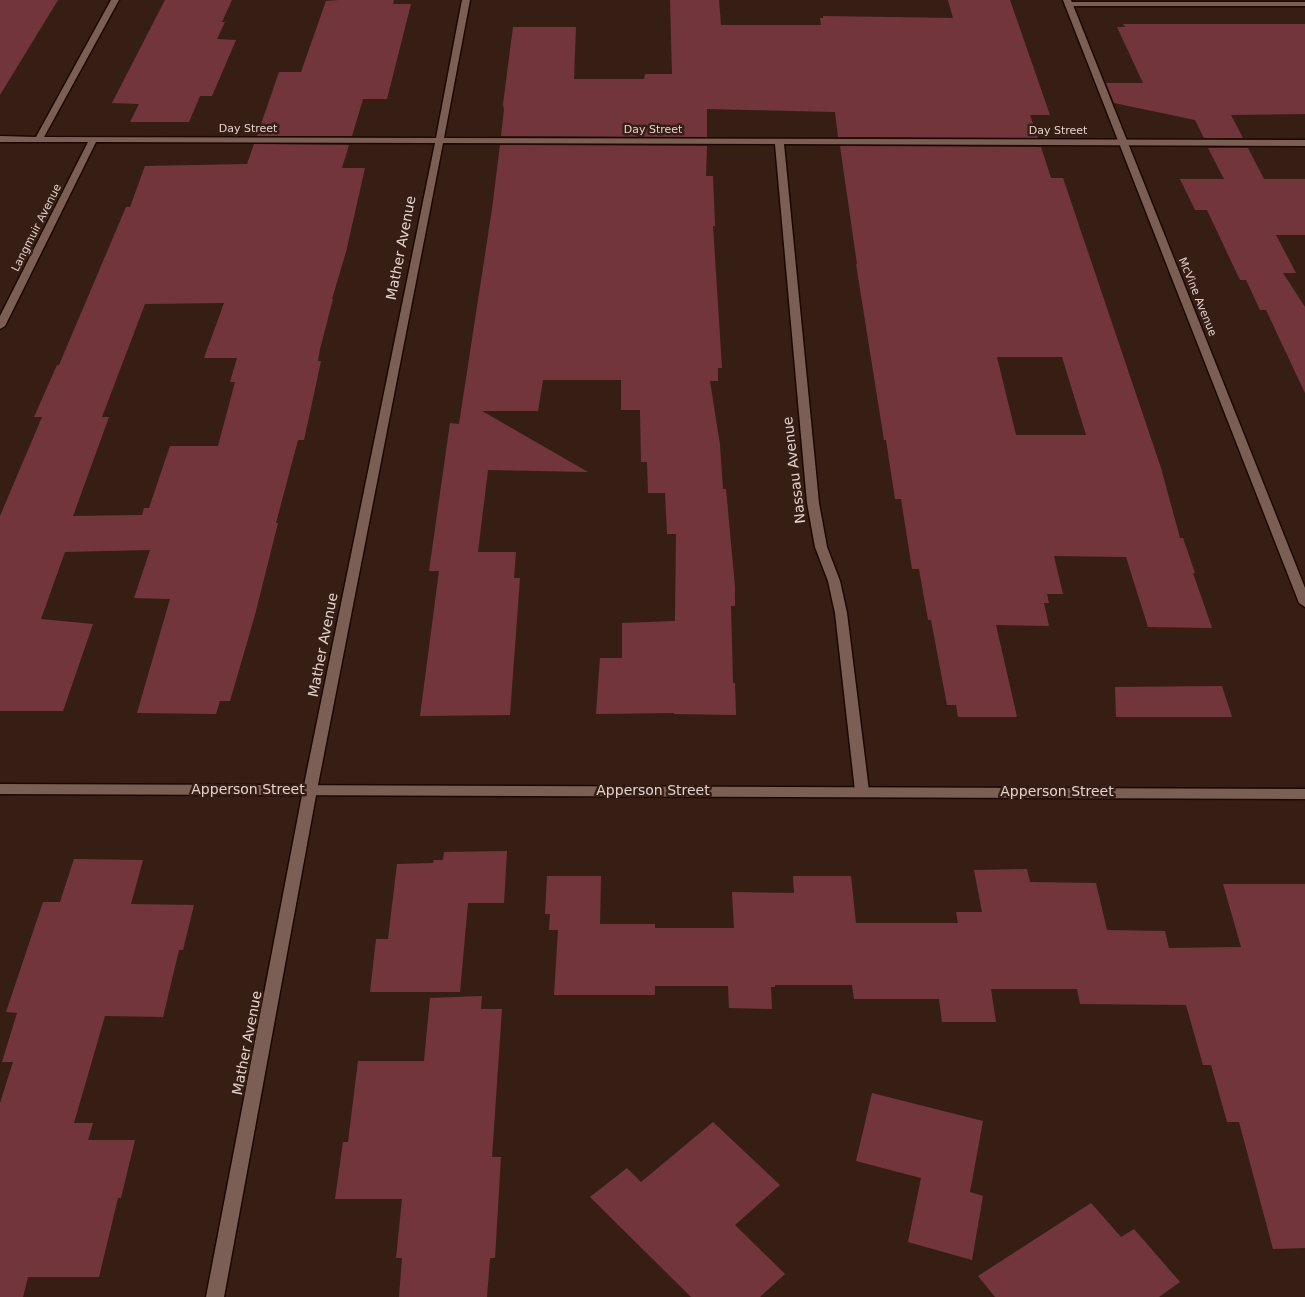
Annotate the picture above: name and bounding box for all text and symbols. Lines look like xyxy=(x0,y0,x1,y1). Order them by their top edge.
street label: Day Street xyxy=(219,122,277,136)
street label: Day Street xyxy=(624,123,682,137)
street label: Day Street xyxy=(1029,124,1087,138)
street label: Langmuir Avenue xyxy=(9,182,65,274)
street label: Mather Avenue xyxy=(384,194,420,302)
street label: McVine Avenue xyxy=(1175,256,1219,338)
street label: Nassau Avenue xyxy=(780,416,810,524)
street label: Mather Avenue xyxy=(306,591,342,699)
street label: Apperson Street xyxy=(191,782,305,798)
street label: Apperson Street xyxy=(596,783,710,799)
street label: Apperson Street xyxy=(1000,784,1114,800)
street label: Mather Avenue xyxy=(230,989,266,1097)

